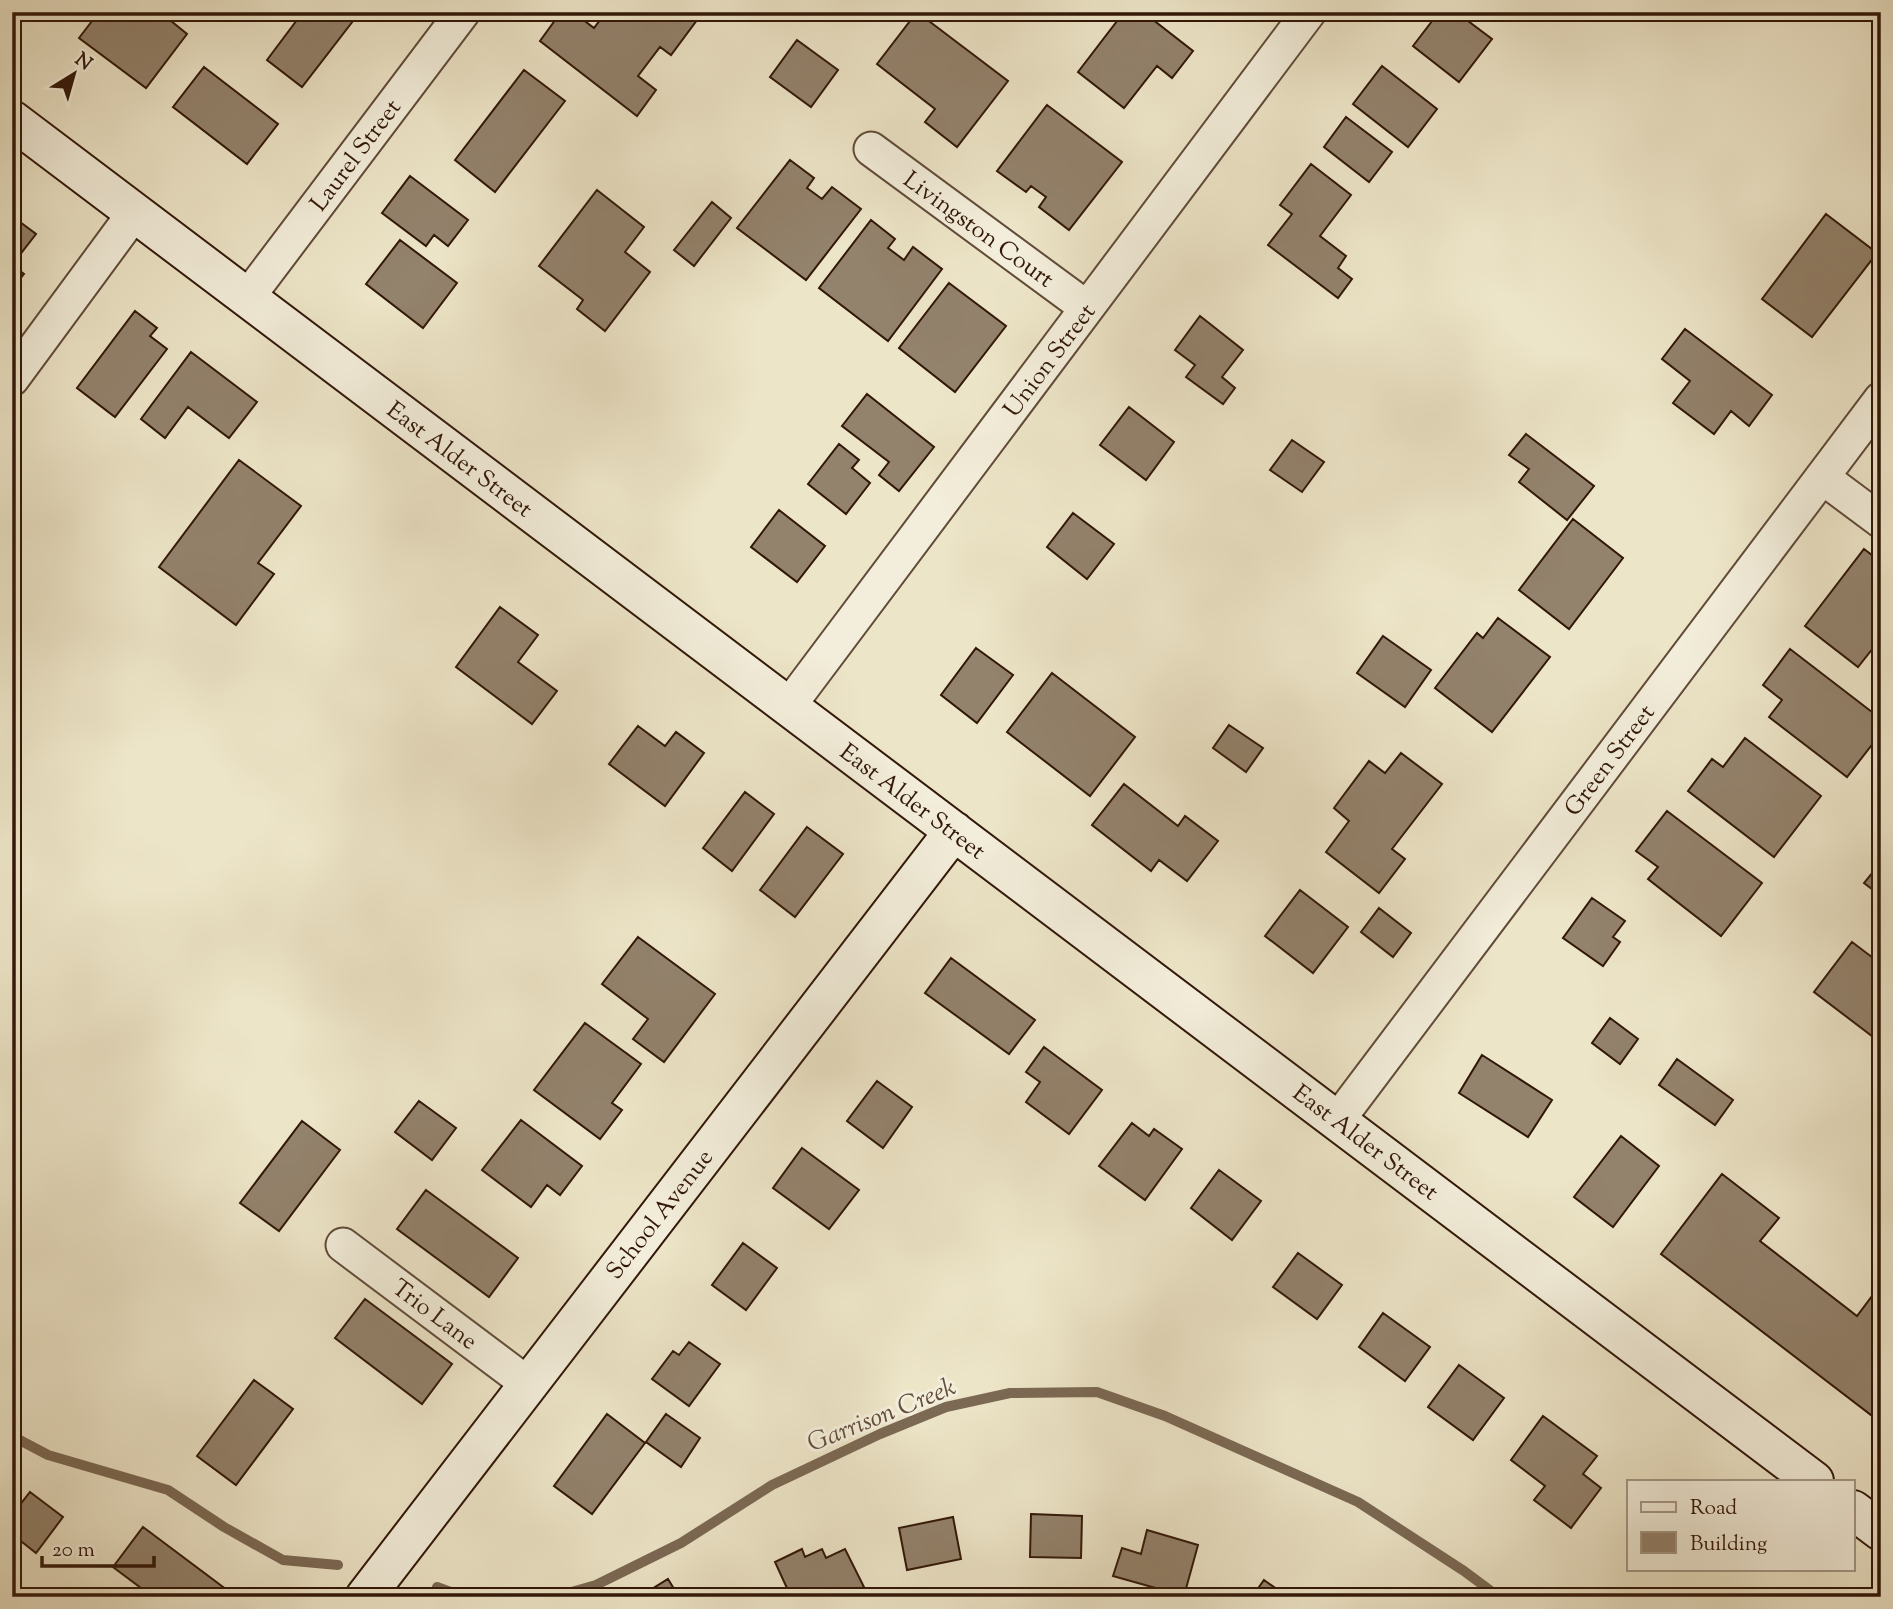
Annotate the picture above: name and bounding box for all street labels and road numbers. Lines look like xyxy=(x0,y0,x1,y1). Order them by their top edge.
street label: Laurel Street xyxy=(303,93,410,219)
street label: Livingston Court xyxy=(895,164,1060,297)
street label: Union Street xyxy=(996,297,1105,425)
street label: East Alder Street xyxy=(379,394,539,527)
street label: Green Street xyxy=(1557,698,1664,824)
street label: East Alder Street xyxy=(832,736,992,869)
street label: East Alder Street xyxy=(1285,1077,1445,1210)
street label: School Avenue xyxy=(599,1143,722,1288)
street label: Trio Lane xyxy=(384,1272,484,1359)

